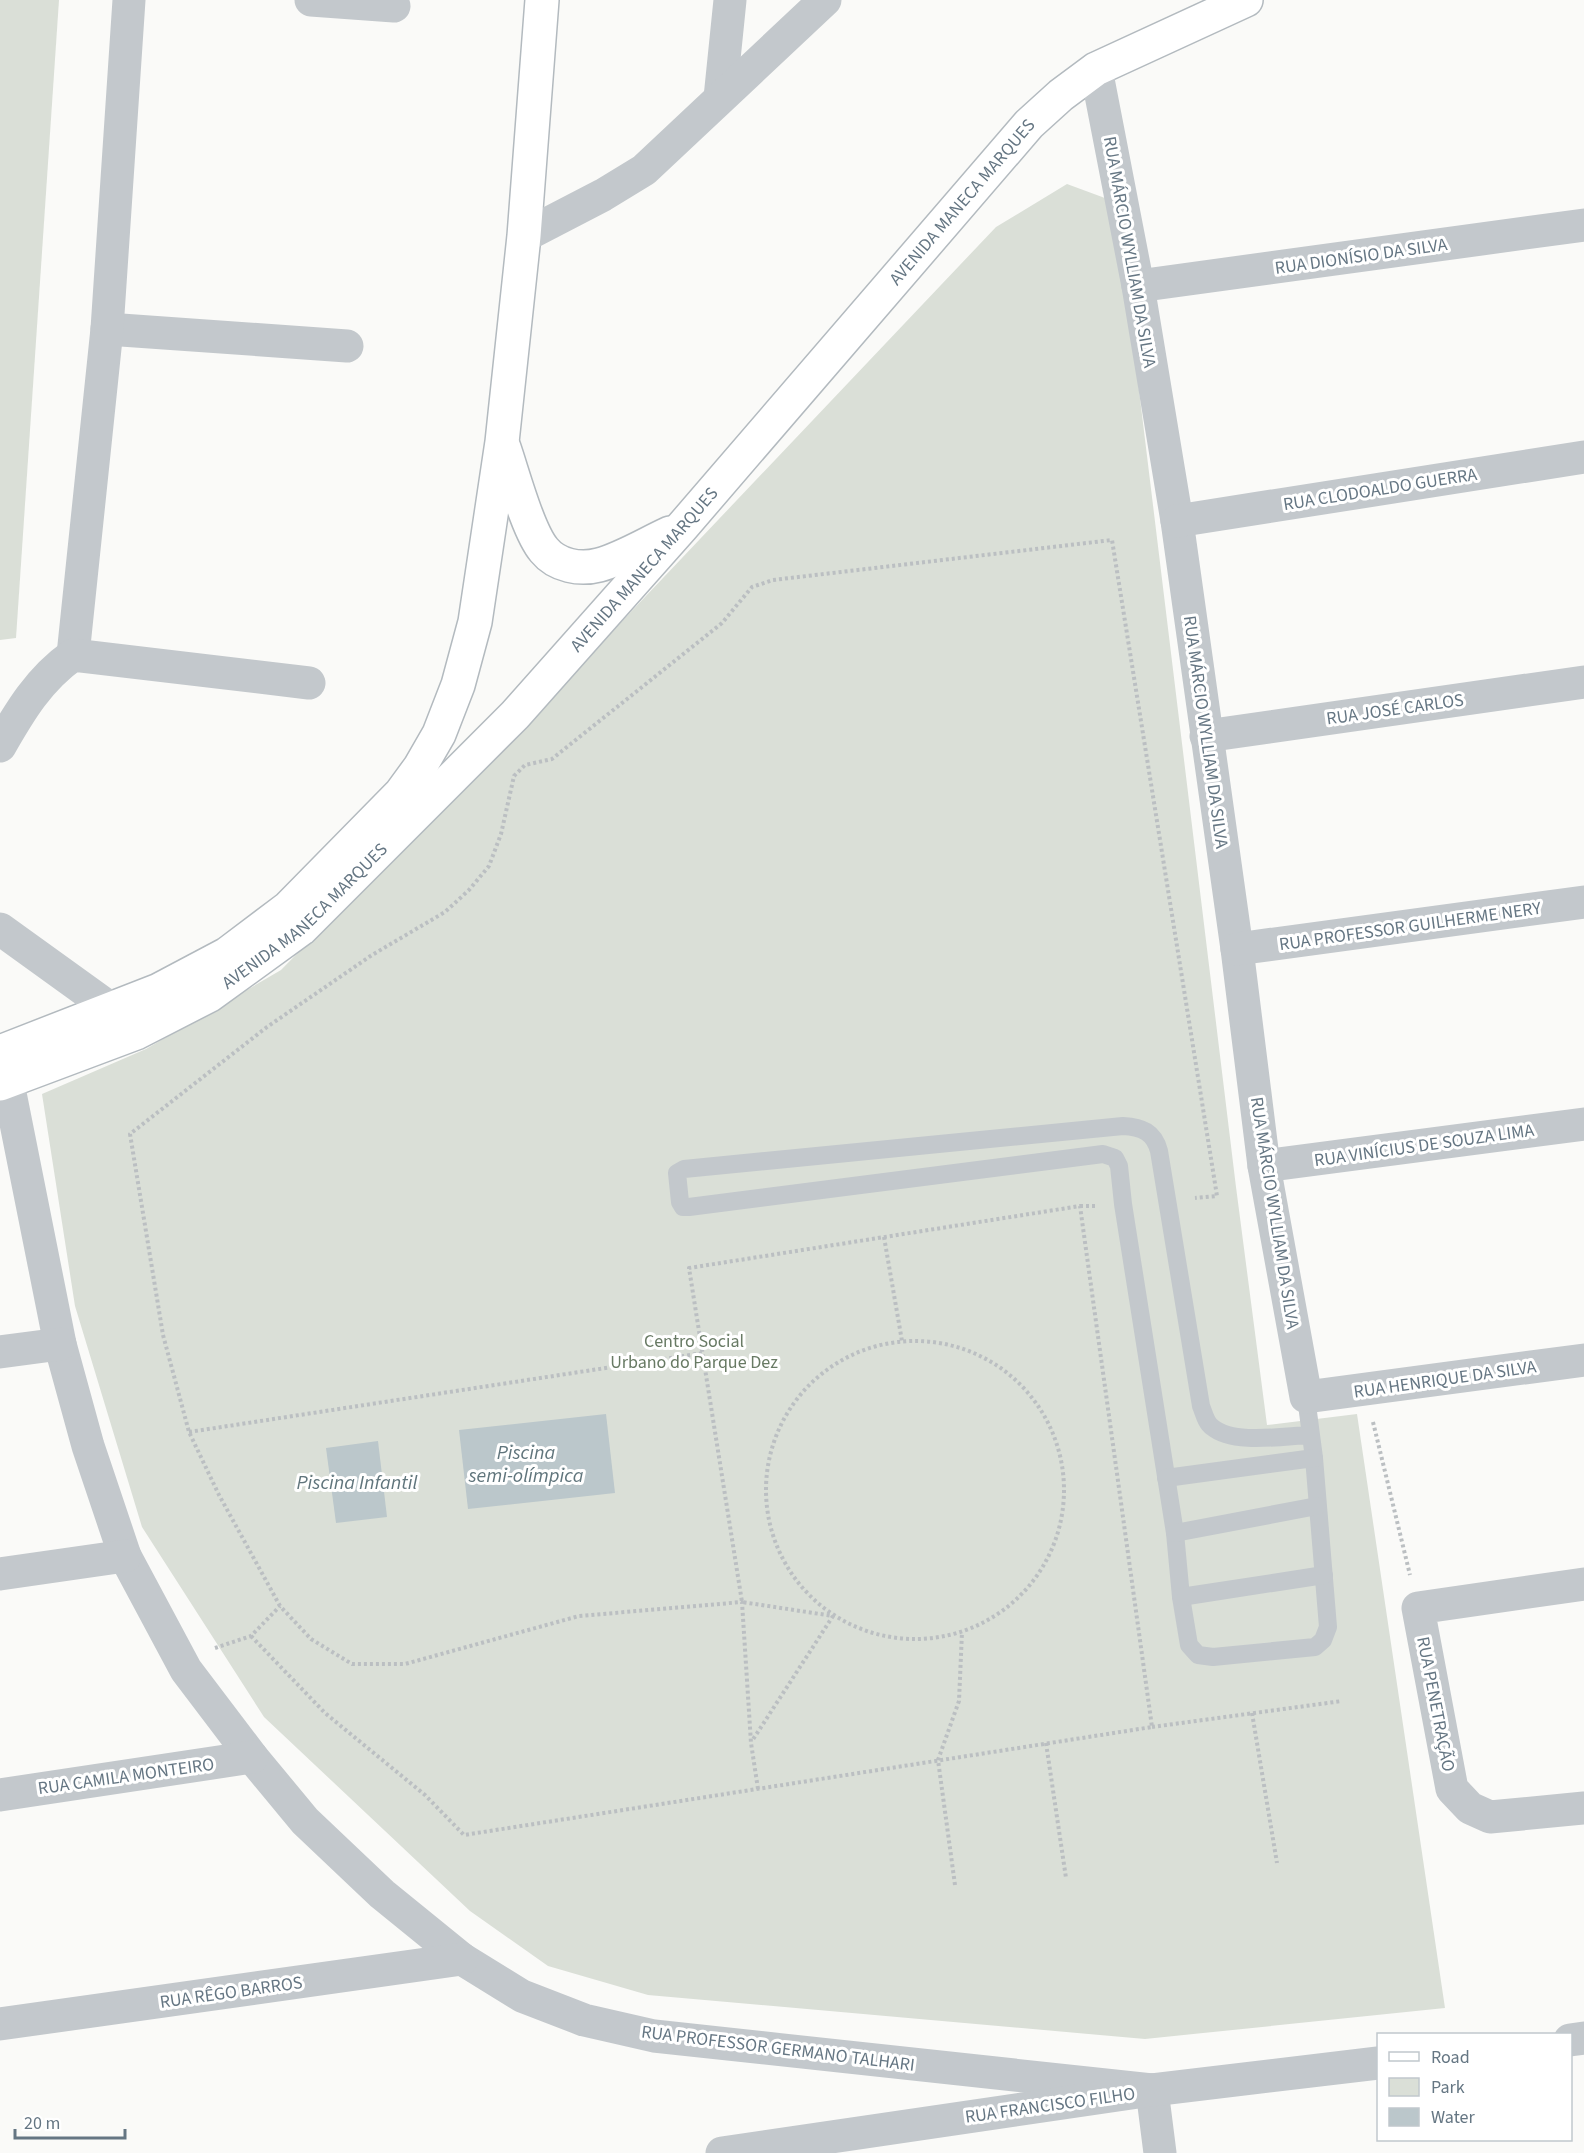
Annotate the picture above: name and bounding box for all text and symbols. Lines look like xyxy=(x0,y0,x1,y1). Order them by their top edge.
street label: AVENIDA MANECA MARQUES xyxy=(884,114,1041,291)
street label: RUA MÁRCIO WYLLIAM DA SILVA xyxy=(1097,134,1162,370)
street label: RUA DIONÍSIO DA SILVA xyxy=(1273,232,1449,281)
street label: RUA CLODOALDO GUERRA xyxy=(1281,462,1479,517)
street label: AVENIDA MANECA MARQUES xyxy=(565,482,724,658)
street label: RUA MÁRCIO WYLLIAM DA SILVA xyxy=(1177,614,1234,850)
street label: RUA JOSÉ CARLOS xyxy=(1325,687,1465,732)
street label: AVENIDA MANECA MARQUES xyxy=(217,837,393,995)
street label: RUA PROFESSOR GUILHERME NERY xyxy=(1277,896,1543,957)
street label: RUA MÁRCIO WYLLIAM DA SILVA xyxy=(1244,1095,1305,1331)
street label: RUA VINÍCIUS DE SOUZA LIMA xyxy=(1313,1118,1536,1173)
park label: Centro Social Urbano do Parque Dez xyxy=(610,1329,778,1375)
street label: RUA HENRIQUE DA SILVA xyxy=(1352,1354,1538,1405)
water label: Piscina semi-olímpica xyxy=(468,1439,584,1490)
water label: Piscina Infantil xyxy=(297,1469,417,1497)
street label: RUA PENETRAÇÃO xyxy=(1410,1634,1461,1774)
street label: RUA CAMILA MONTEIRO xyxy=(36,1752,216,1801)
street label: RUA RÊGO BARROS xyxy=(158,1970,304,2015)
street label: RUA PROFESSOR GERMANO TALHARI xyxy=(640,2019,916,2078)
legend xyxy=(1377,2033,1572,2141)
text: Road xyxy=(1431,2045,1470,2070)
text: Park xyxy=(1431,2075,1465,2100)
street label: RUA FRANCISCO FILHO xyxy=(963,2081,1137,2130)
scale bar xyxy=(15,2102,124,2140)
text: Water xyxy=(1431,2105,1475,2130)
text: 20 m xyxy=(24,2111,60,2136)

